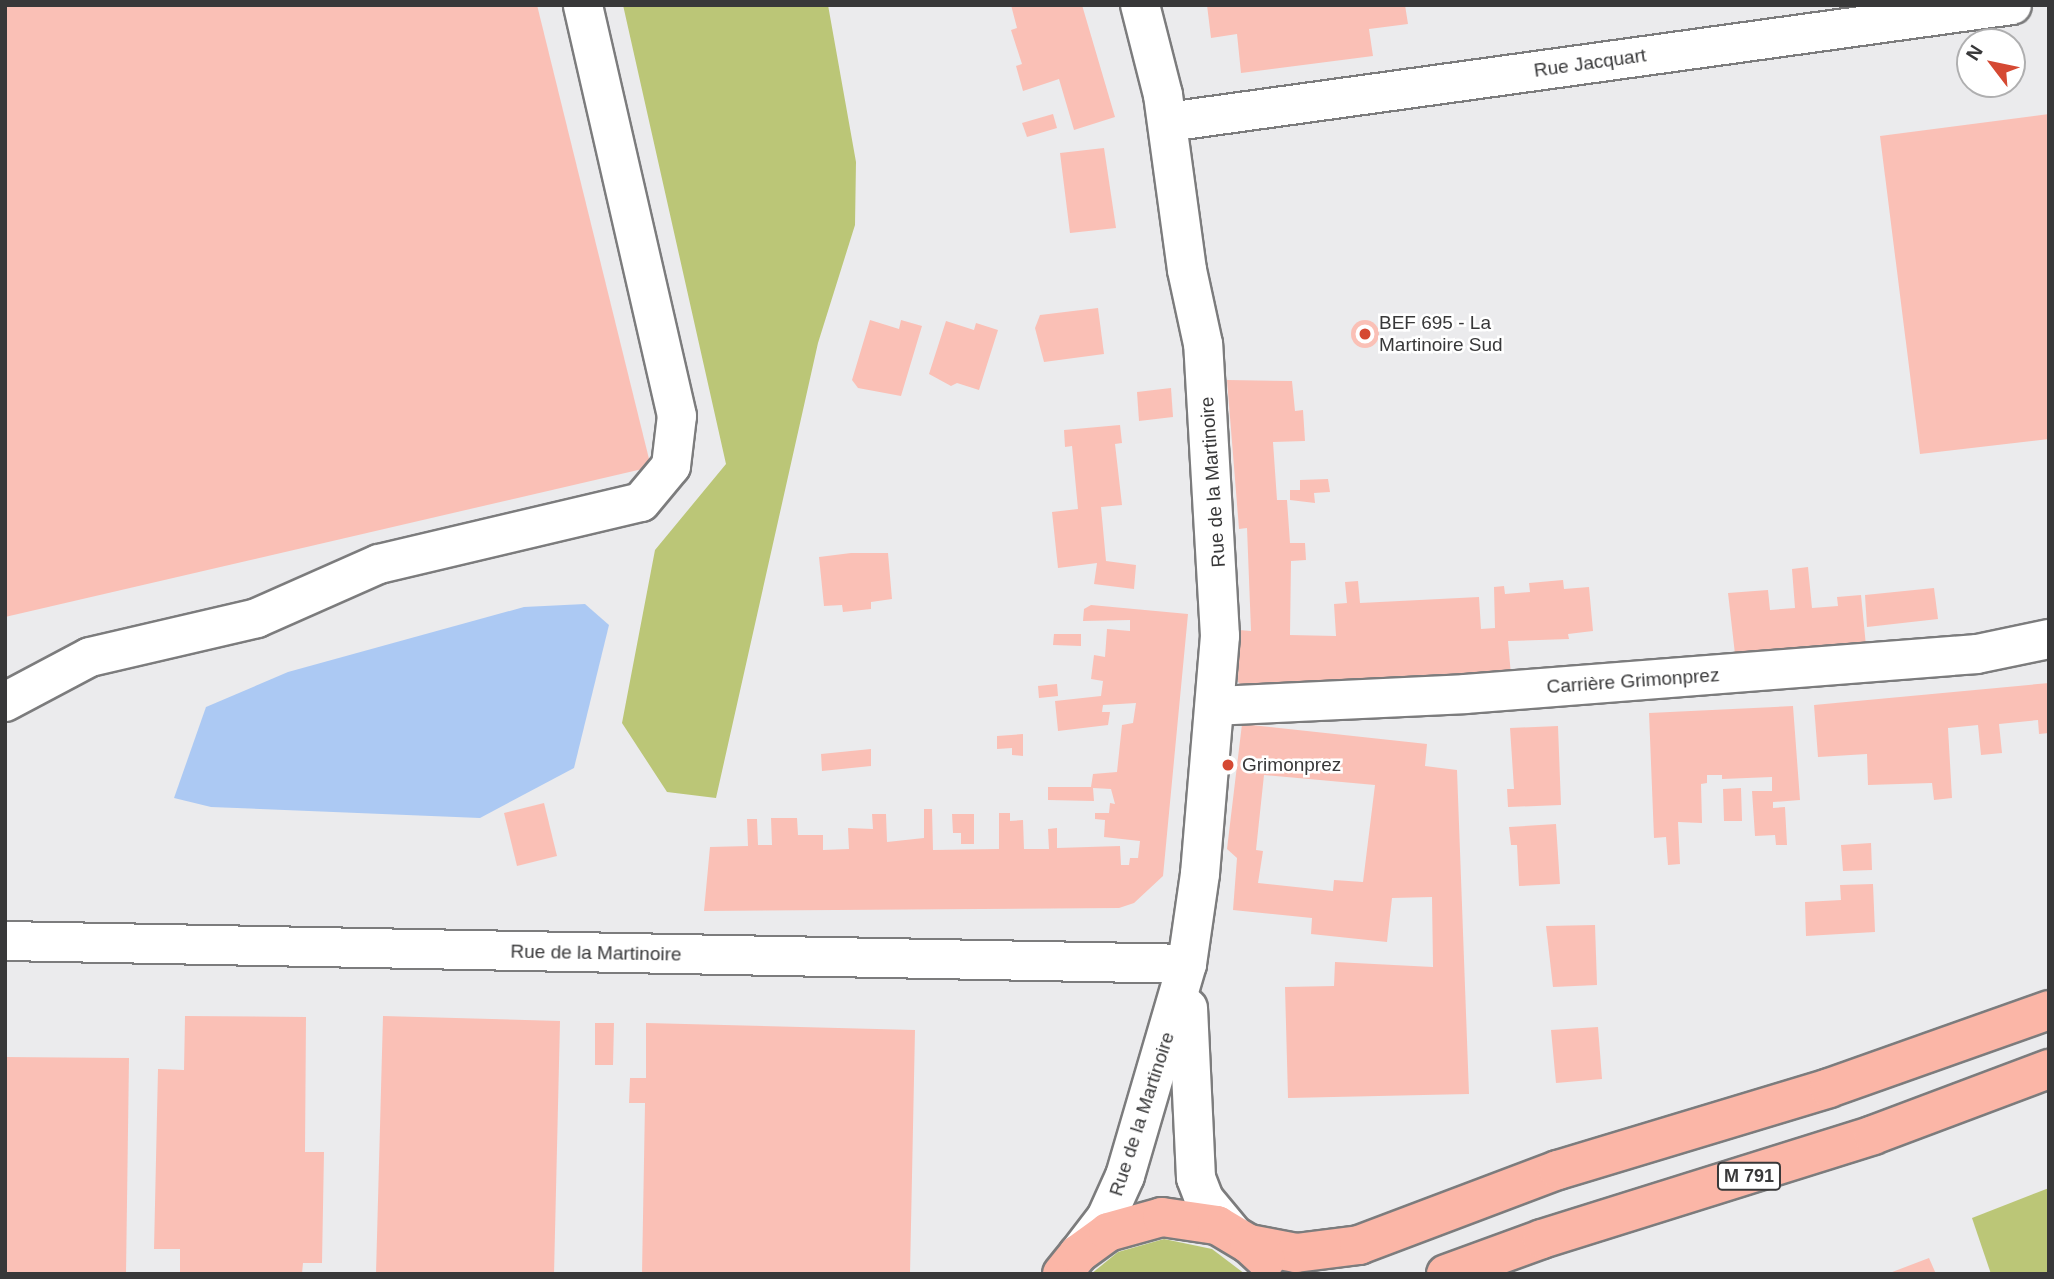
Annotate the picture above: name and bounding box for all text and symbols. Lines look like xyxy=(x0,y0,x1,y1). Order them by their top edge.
north arrow xyxy=(1956,28,2026,98)
text: N xyxy=(1962,41,1987,64)
street label: Rue Jacquart xyxy=(1532,44,1648,82)
place label: BEF 695 - La Martinoire Sud xyxy=(1379,312,1503,356)
marker: BEF 695 - La Martinoire Sud xyxy=(1357,326,1373,342)
street label: Rue de la Martinoire xyxy=(1196,396,1230,568)
street label: Carrière Grimonprez xyxy=(1546,664,1720,698)
place label: Grimonprez xyxy=(1242,754,1341,776)
marker: Grimonprez xyxy=(1220,757,1236,773)
street label: Rue de la Martinoire xyxy=(510,940,682,966)
street label: Rue de la Martinoire xyxy=(1105,1029,1179,1199)
road number: M 791 xyxy=(1716,1162,1782,1190)

